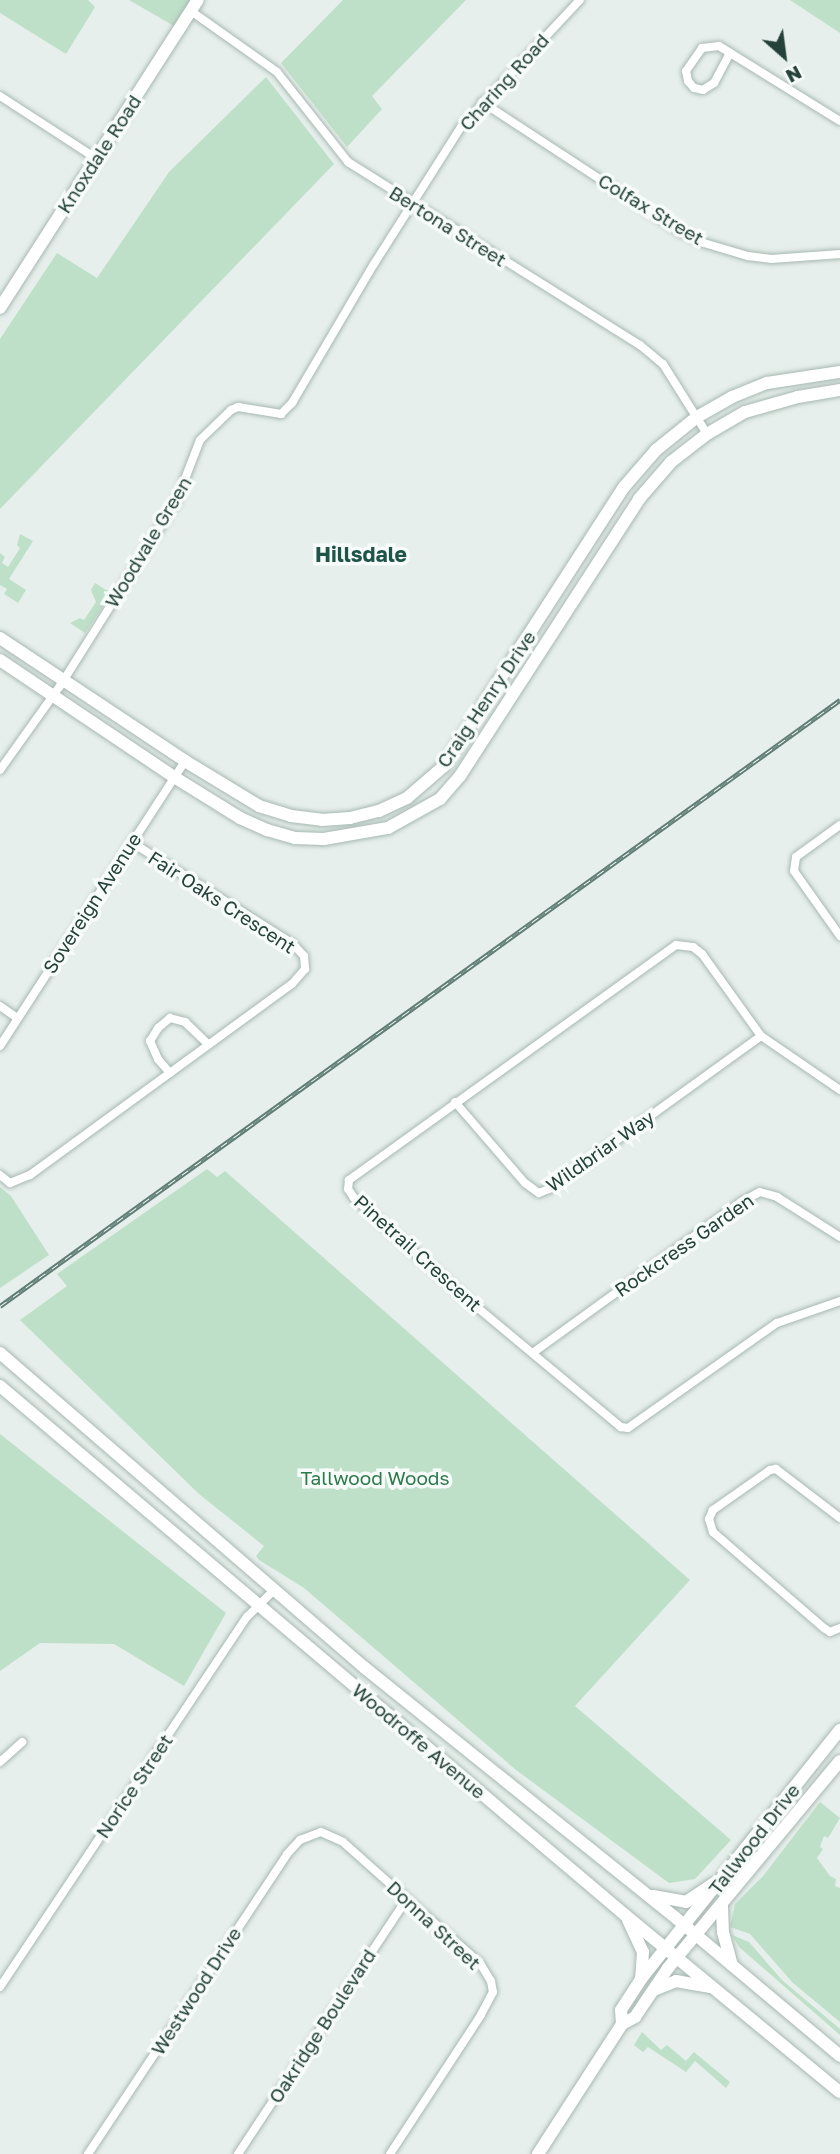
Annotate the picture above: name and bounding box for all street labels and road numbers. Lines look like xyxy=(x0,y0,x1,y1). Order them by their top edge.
street label: Charing Road xyxy=(455,29,553,135)
street label: Knoxdale Road xyxy=(52,91,146,217)
street label: Colfax Street xyxy=(594,169,708,249)
street label: Bertona Street xyxy=(385,181,511,271)
street label: Woodvale Green xyxy=(100,472,196,612)
street label: Craig Henry Drive xyxy=(432,626,540,772)
street label: Sovereign Avenue xyxy=(38,828,146,978)
street label: Fair Oaks Crescent xyxy=(144,846,300,958)
street label: Wildbriar Way xyxy=(542,1105,658,1197)
street label: Rockcress Garden xyxy=(610,1189,758,1301)
street label: Pinetrail Crescent xyxy=(350,1190,486,1316)
street label: Woodroffe Avenue xyxy=(348,1679,490,1803)
street label: Norice Street xyxy=(91,1730,177,1842)
street label: Tallwood Drive xyxy=(704,1779,804,1899)
street label: Donna Street xyxy=(382,1876,486,1974)
street label: Westwood Drive xyxy=(146,1923,246,2059)
street label: Oakridge Boulevard xyxy=(264,1945,380,2107)

